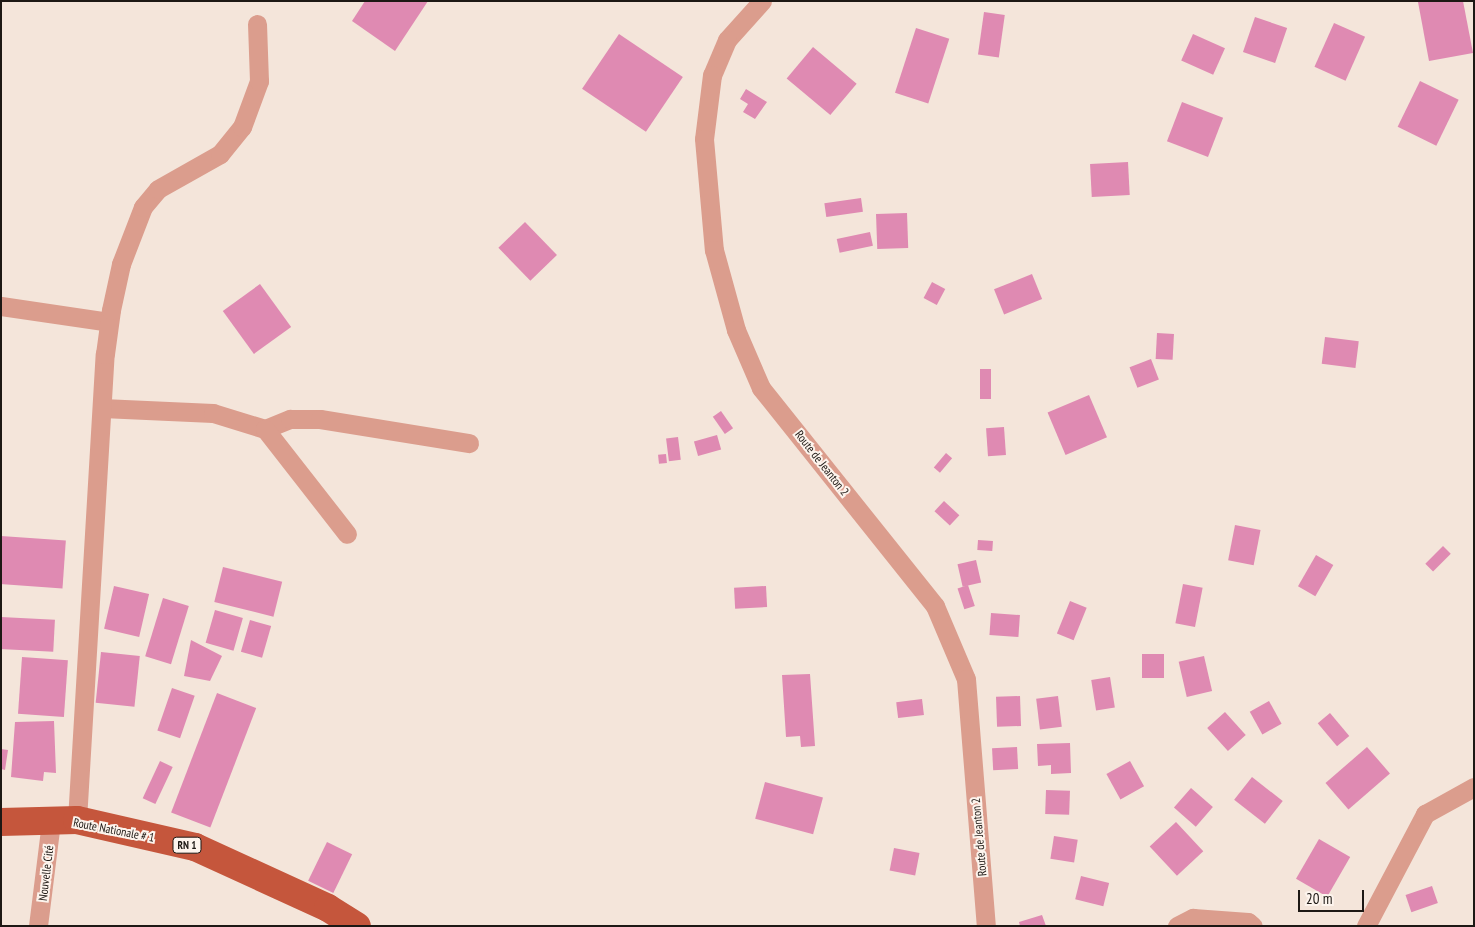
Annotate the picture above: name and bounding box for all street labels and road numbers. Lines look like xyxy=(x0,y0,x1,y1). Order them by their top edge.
street label: Route de Jeanton 2 xyxy=(792,428,852,498)
street label: Route de Jeanton 2 xyxy=(968,797,990,877)
street label: Route Nationale # 1 xyxy=(72,815,156,845)
road number: RN 1 xyxy=(172,836,202,854)
street label: Nouvelle Cité xyxy=(35,844,57,902)

